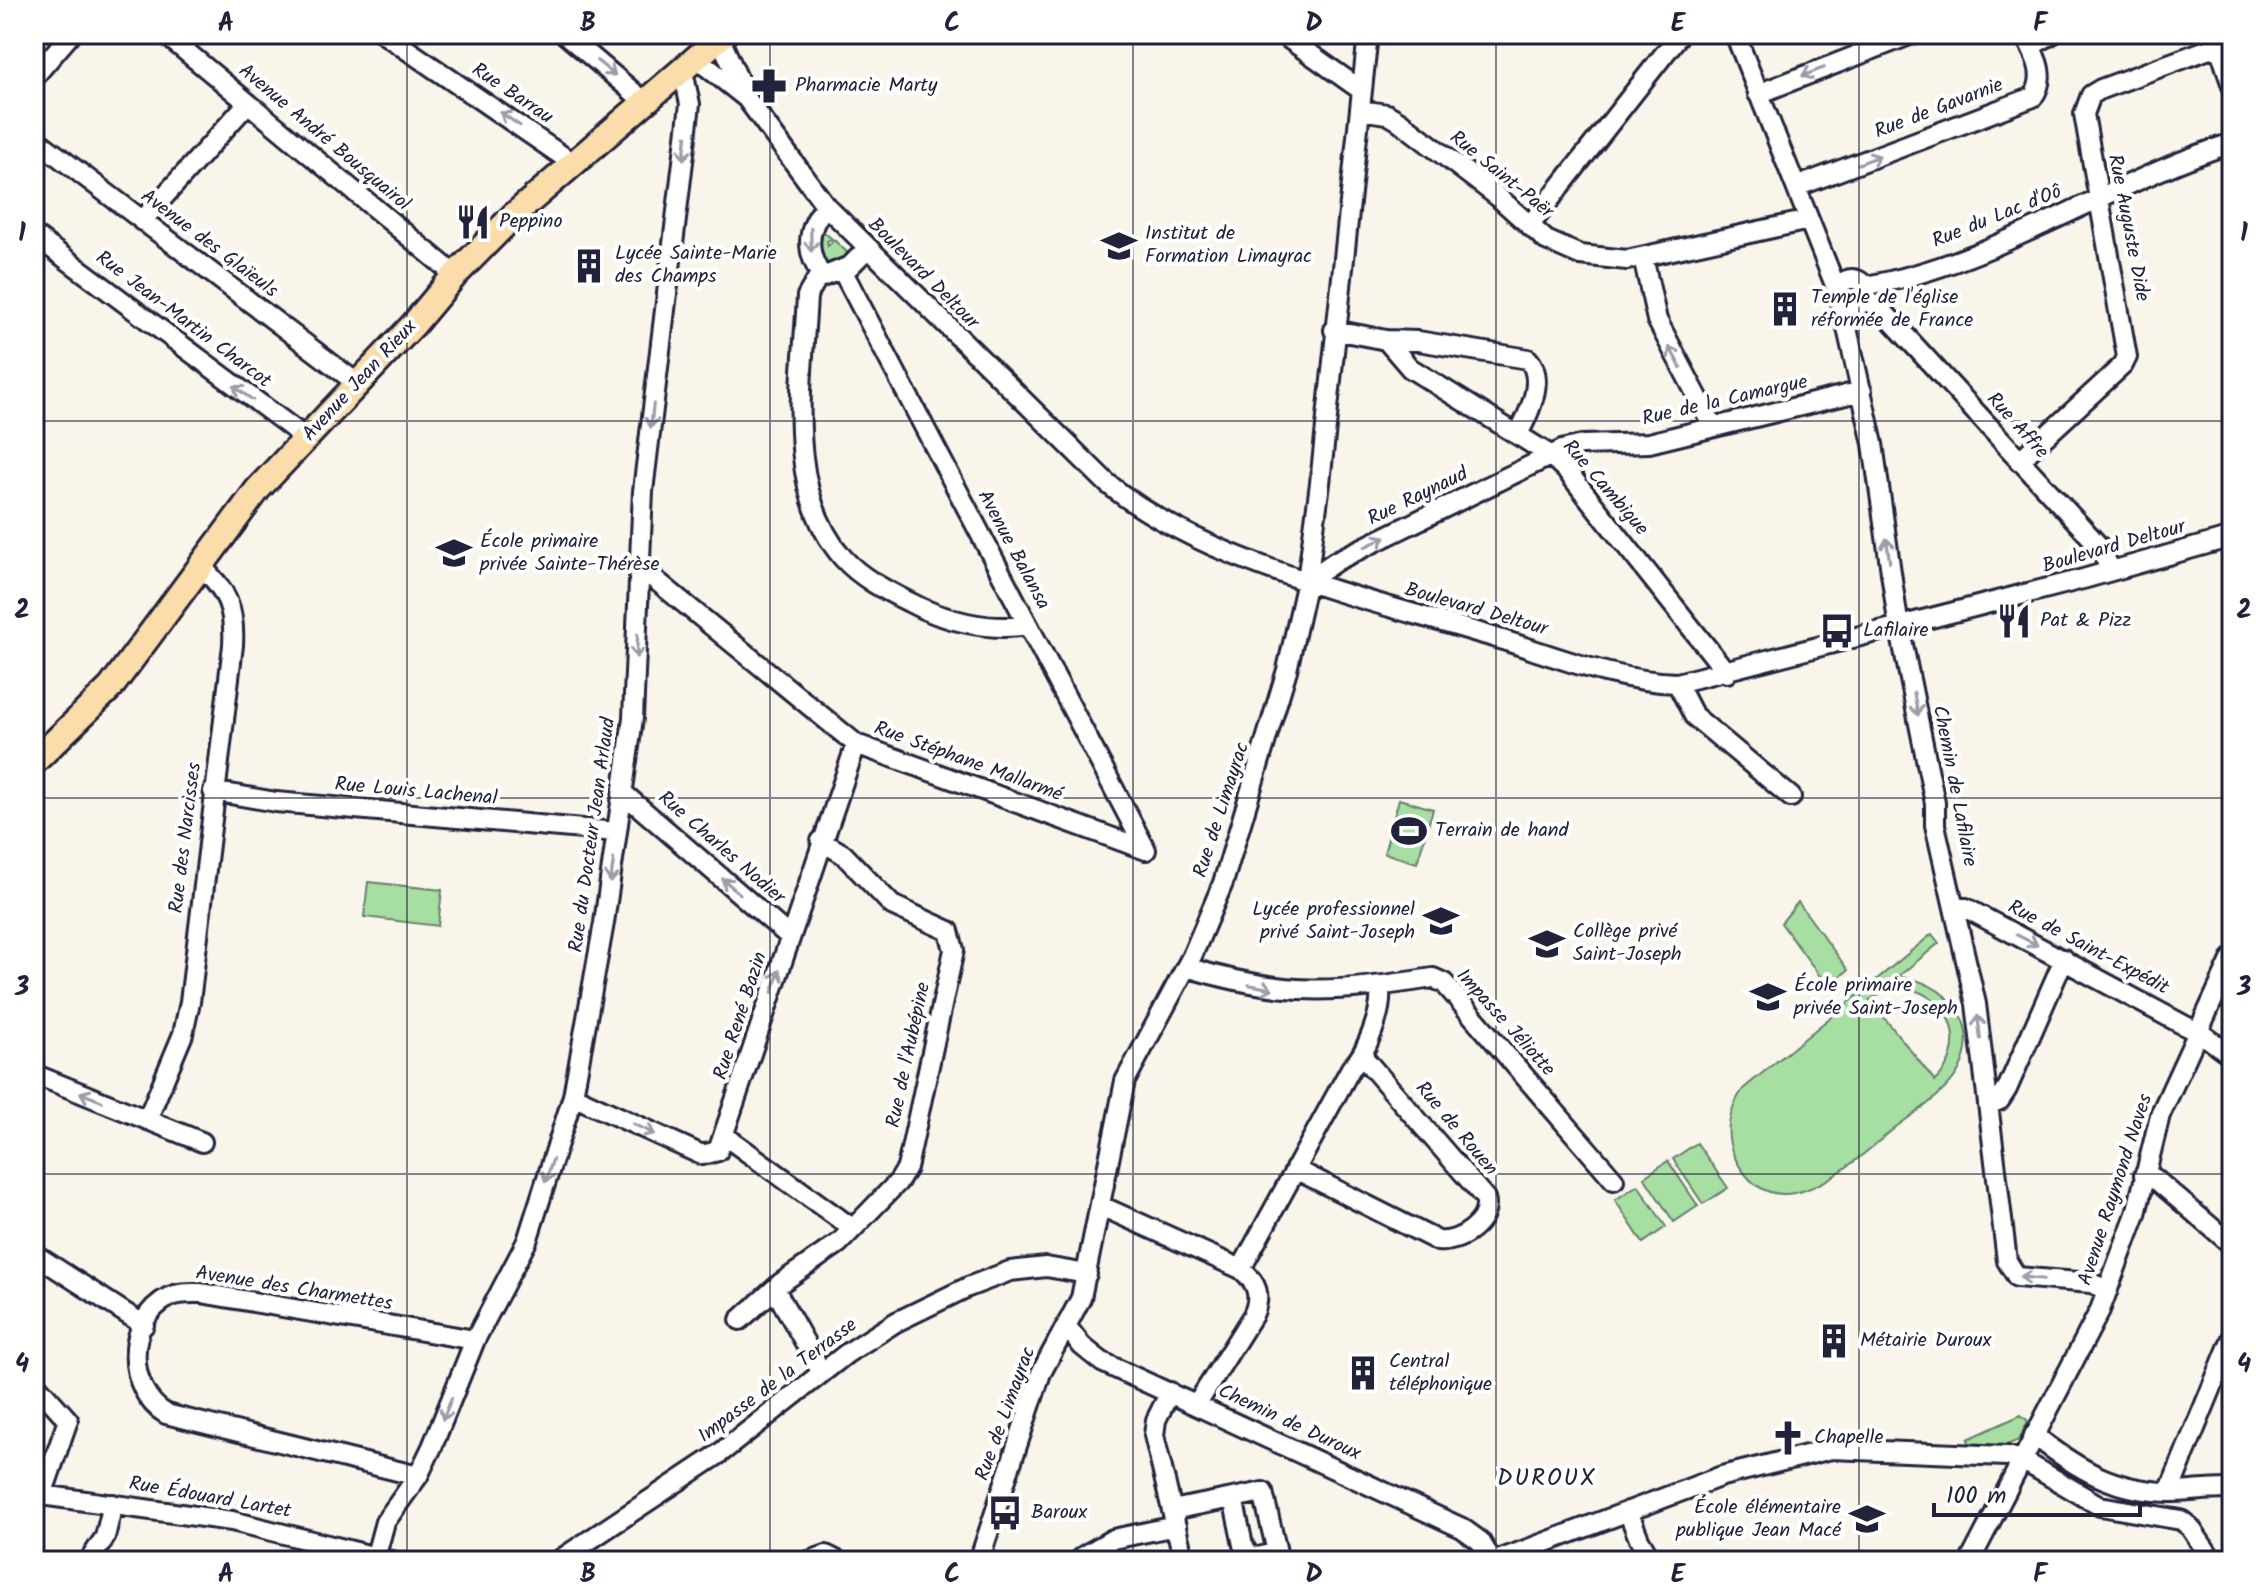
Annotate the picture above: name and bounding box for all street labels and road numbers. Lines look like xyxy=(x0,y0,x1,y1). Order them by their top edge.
street label: Rue Barrau xyxy=(465,55,560,133)
street label: Avenue André Bousquairol xyxy=(231,56,417,220)
street label: Rue de Gavarnie xyxy=(1870,70,2008,148)
street label: Rue Saint-Paër xyxy=(1442,123,1561,228)
street label: Rue Auguste Dide xyxy=(2098,152,2158,304)
street label: Rue du Lac d'Oô xyxy=(1927,176,2068,258)
street label: Avenue des Glaïeuls xyxy=(133,181,285,307)
street label: Boulevard Deltour xyxy=(859,210,987,338)
street label: Rue Jean-Martin Charcot xyxy=(88,243,278,397)
street label: Avenue Jean Rieux xyxy=(295,312,426,449)
street label: Rue de la Camargue xyxy=(1639,366,1811,436)
street label: Rue Affre xyxy=(1978,385,2056,467)
street label: Rue Cambigue xyxy=(1554,433,1656,543)
street label: Rue Raynaud xyxy=(1362,458,1475,535)
street label: Avenue Balansa xyxy=(968,484,1058,616)
street label: Boulevard Deltour xyxy=(2039,511,2191,583)
street label: Boulevard Deltour xyxy=(1401,574,1553,646)
street label: Chemin de Lafilaire xyxy=(1923,703,1985,869)
street label: Rue Stéphane Mallarmé xyxy=(869,713,1068,811)
street label: Rue du Docteur Jean Arlaud xyxy=(561,714,625,955)
street label: Rue de Limayrac xyxy=(1185,738,1259,882)
street label: Rue des Narcisses xyxy=(161,760,211,915)
street label: Rue Louis Lachenal xyxy=(333,769,499,815)
street label: Rue Charles Nodier xyxy=(650,783,793,914)
street label: Rue de Saint-Expédit xyxy=(2002,892,2175,1004)
street label: Rue René Bazin xyxy=(705,948,777,1084)
street label: Impasse Jéliotte xyxy=(1447,962,1563,1084)
street label: Rue de l'Aubépine xyxy=(878,979,940,1131)
street label: Rue de Rouen xyxy=(1407,1075,1505,1183)
street label: Avenue Raymond Naves xyxy=(2070,1090,2162,1290)
street label: Avenue des Charmettes xyxy=(193,1258,395,1320)
street label: Impasse de la Terrasse xyxy=(691,1310,865,1452)
street label: Rue de Limayrac xyxy=(967,1342,1045,1486)
street label: Chemin de Duroux xyxy=(1212,1376,1366,1470)
street label: Rue Édouard Lartet xyxy=(126,1468,294,1528)

